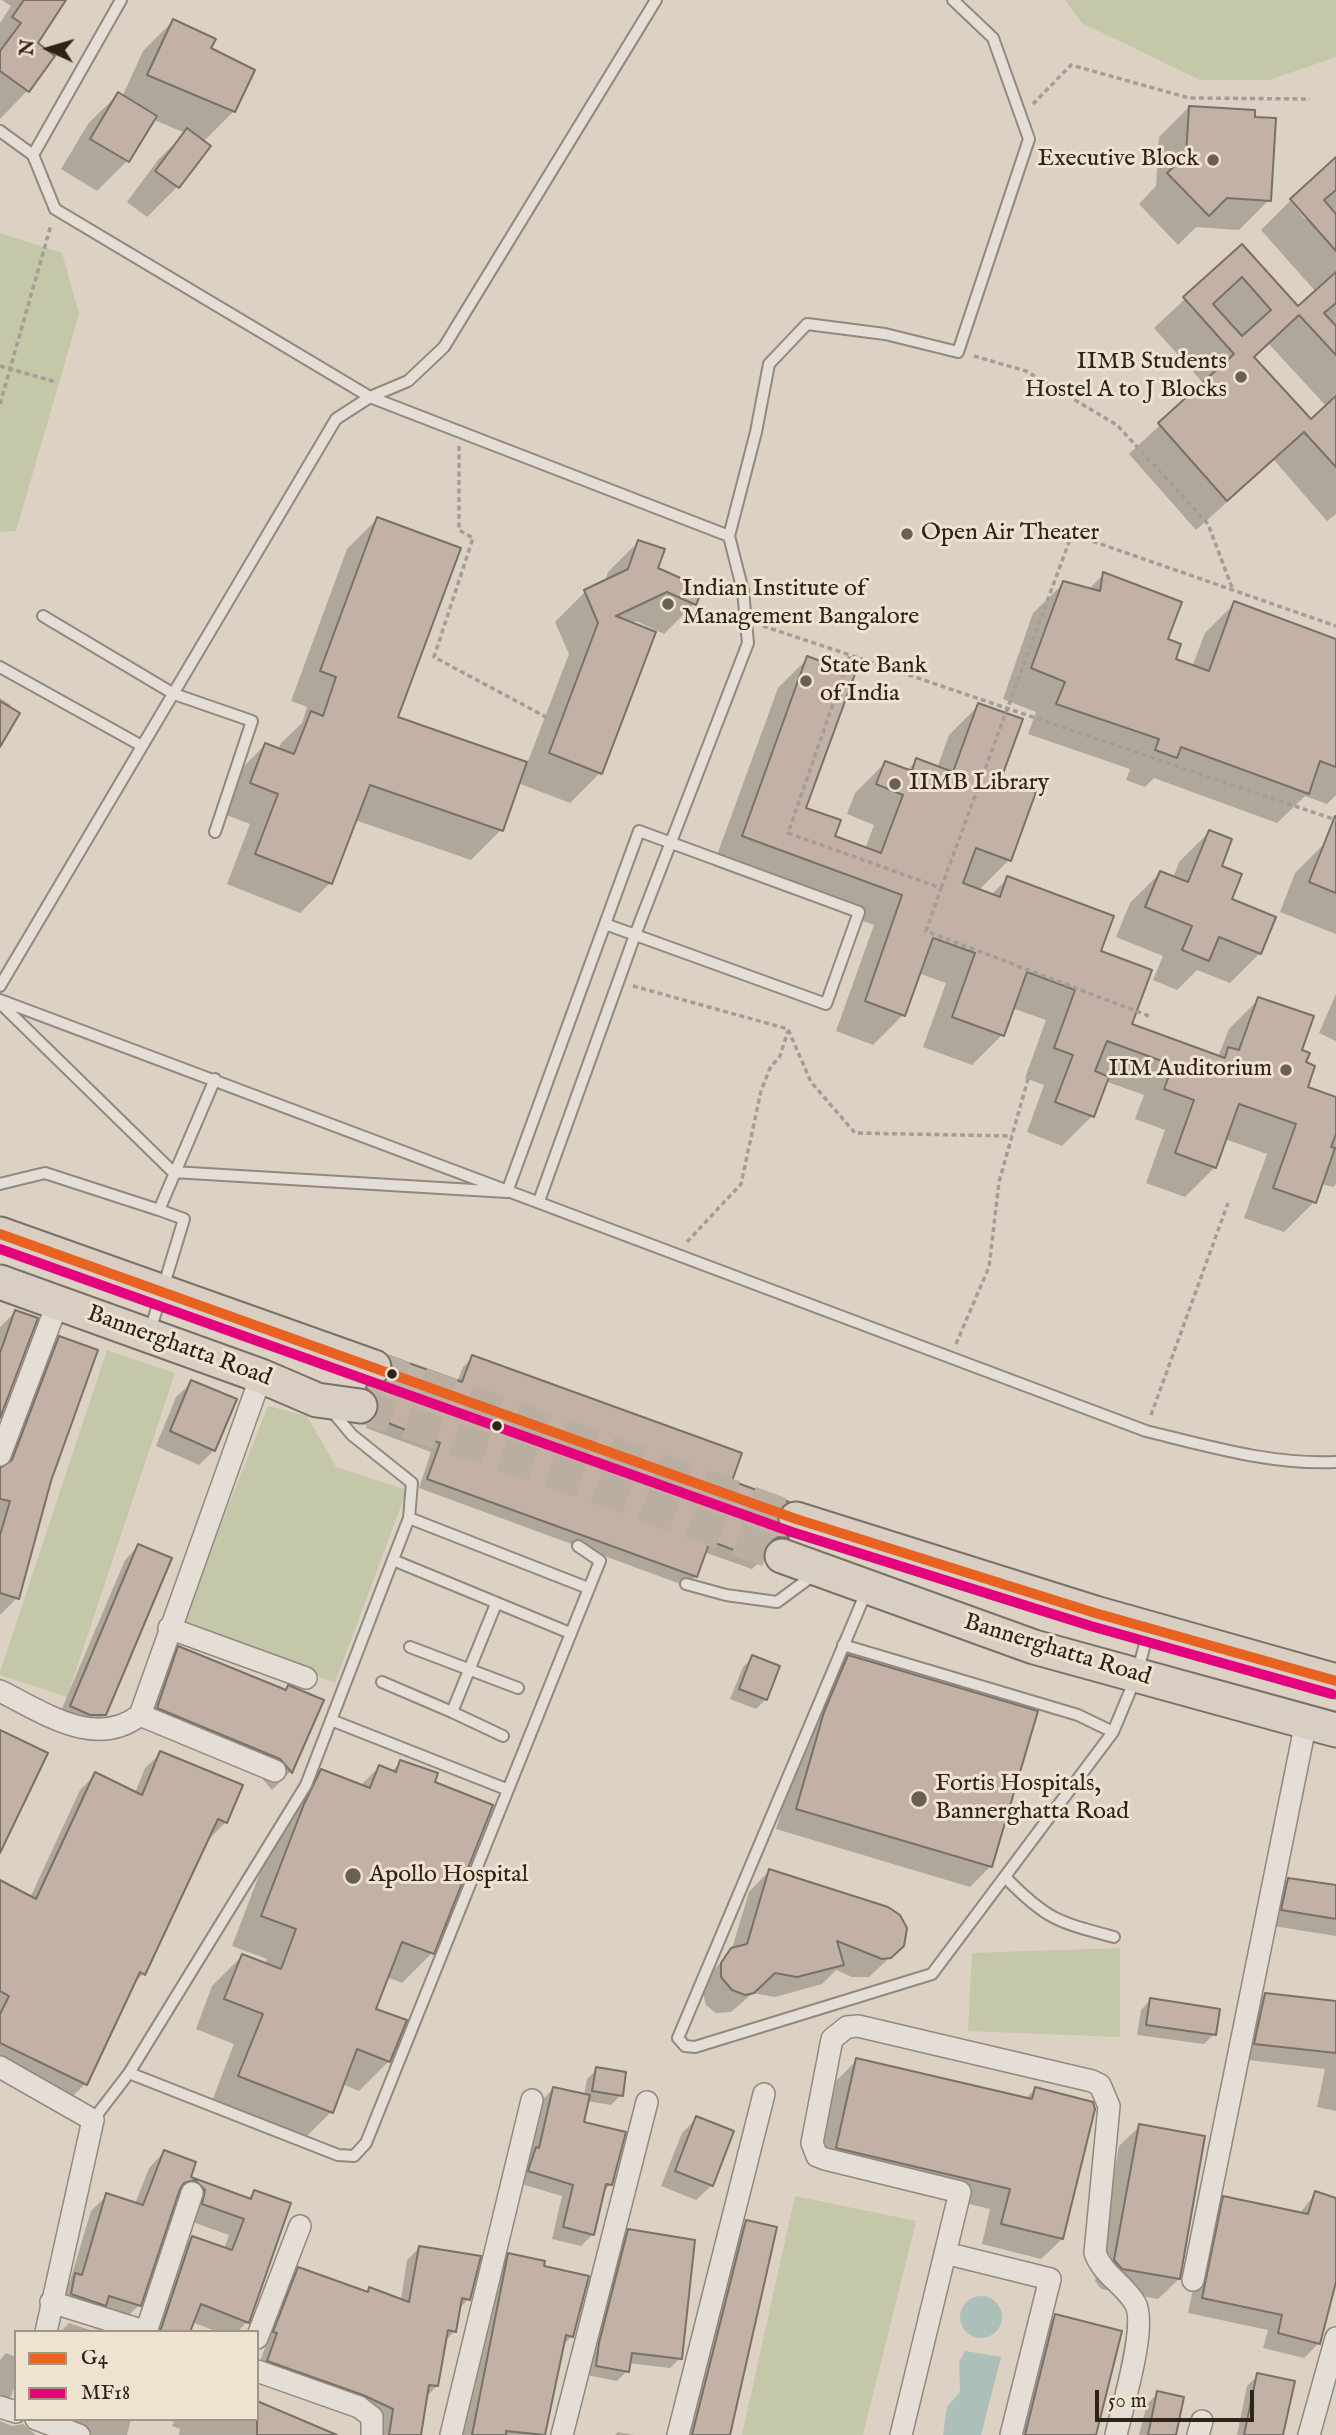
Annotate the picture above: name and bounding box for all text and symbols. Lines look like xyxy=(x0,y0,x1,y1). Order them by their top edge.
north arrow xyxy=(14,14,84,84)
text: N xyxy=(16,38,41,57)
place label: Executive Block xyxy=(1037,146,1199,174)
marker: Executive Block xyxy=(1205,152,1221,168)
place label: IIMB Students Hostel A to J Blocks xyxy=(1025,349,1227,405)
marker: IIMB Students Hostel A to J Blocks xyxy=(1233,369,1249,385)
place label: Open Air Theater xyxy=(921,520,1099,548)
marker: Open Air Theater xyxy=(899,526,915,542)
place label: Indian Institute of Management Bangalore xyxy=(682,576,919,632)
marker: Indian Institute of Management Bangalore xyxy=(660,596,676,612)
place label: State Bank of India xyxy=(820,653,927,709)
marker: State Bank of India xyxy=(798,673,814,689)
place label: IIMB Library xyxy=(909,770,1049,798)
marker: IIMB Library xyxy=(887,776,903,792)
place label: IIM Auditorium xyxy=(1109,1056,1272,1084)
marker: IIM Auditorium xyxy=(1278,1062,1294,1078)
street label: Bannerghatta Road xyxy=(83,1300,275,1394)
unlabelled marker xyxy=(385,1367,399,1381)
unlabelled marker xyxy=(490,1419,504,1433)
street label: Bannerghatta Road xyxy=(960,1609,1154,1693)
place label: Fortis Hospitals, Bannerghatta Road xyxy=(935,1771,1129,1827)
marker: Fortis Hospitals, Bannerghatta Road xyxy=(909,1789,929,1809)
place label: Apollo Hospital xyxy=(369,1862,528,1890)
marker: Apollo Hospital xyxy=(343,1866,363,1886)
legend xyxy=(14,2330,259,2421)
text: G4 xyxy=(81,2345,108,2372)
scale bar xyxy=(1098,2376,1257,2420)
text: MF18 xyxy=(81,2380,130,2407)
text: 50 m xyxy=(1108,2388,1147,2415)

